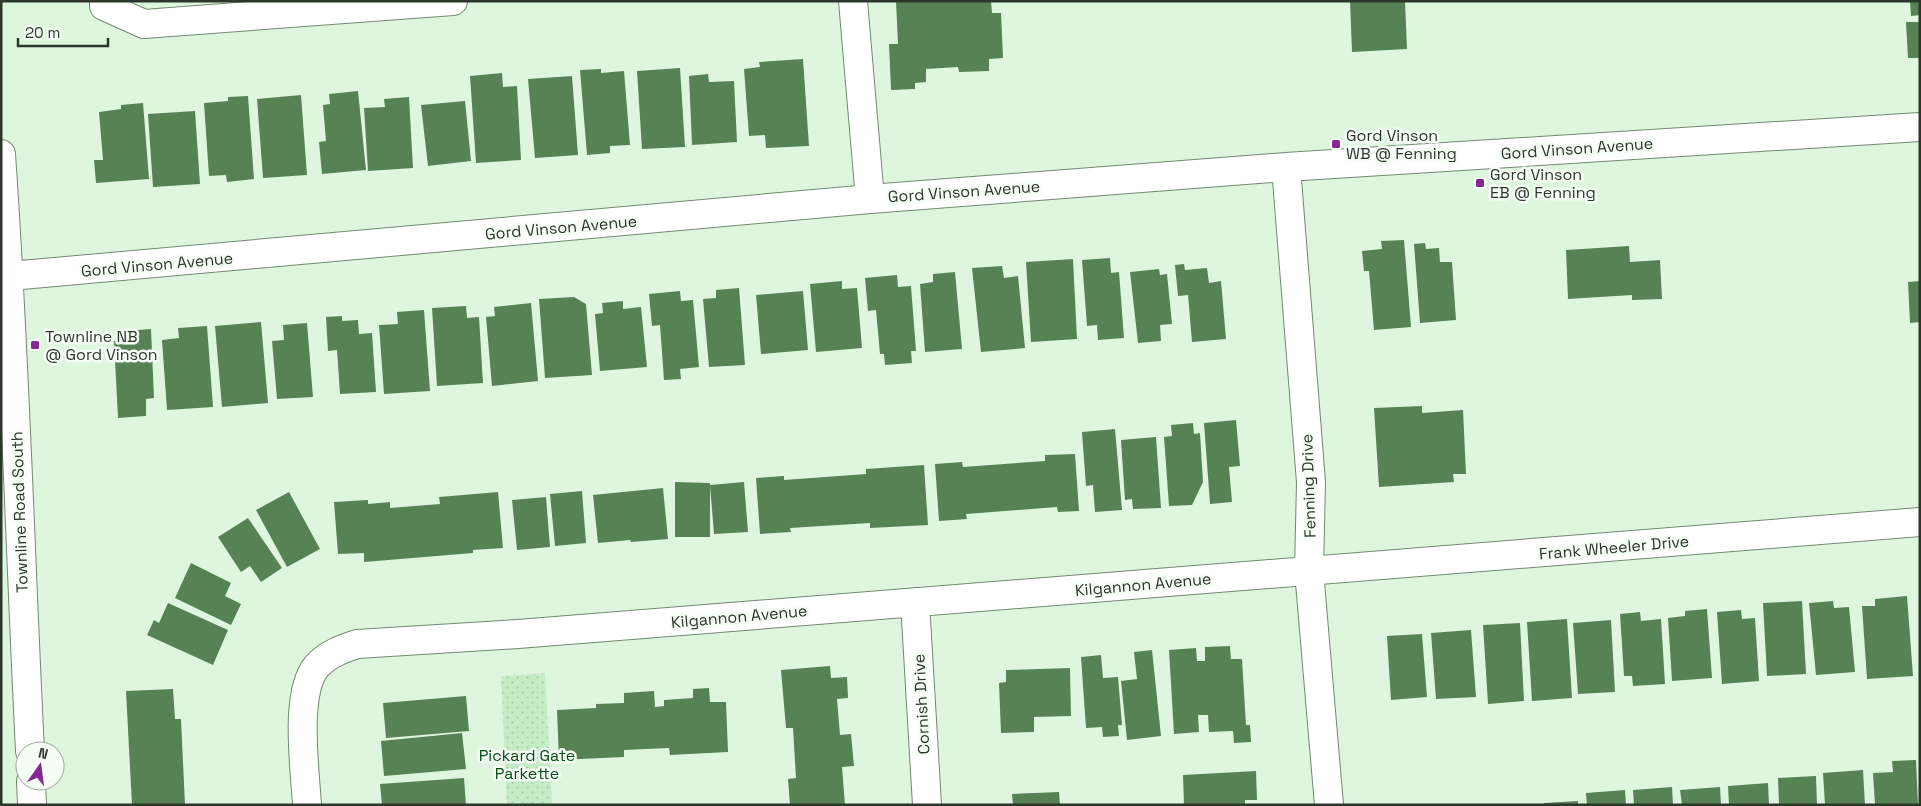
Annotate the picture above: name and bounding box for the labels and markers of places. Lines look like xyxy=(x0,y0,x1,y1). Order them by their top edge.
place label: Gord Vinson WB @ Fenning xyxy=(1346,125,1457,164)
marker: Gord Vinson WB @ Fenning xyxy=(1330,138,1342,150)
place label: Gord Vinson EB @ Fenning xyxy=(1490,164,1596,203)
marker: Gord Vinson EB @ Fenning xyxy=(1474,177,1486,189)
place label: Townline NB @ Gord Vinson xyxy=(45,326,158,365)
marker: Townline NB @ Gord Vinson xyxy=(29,339,41,351)

